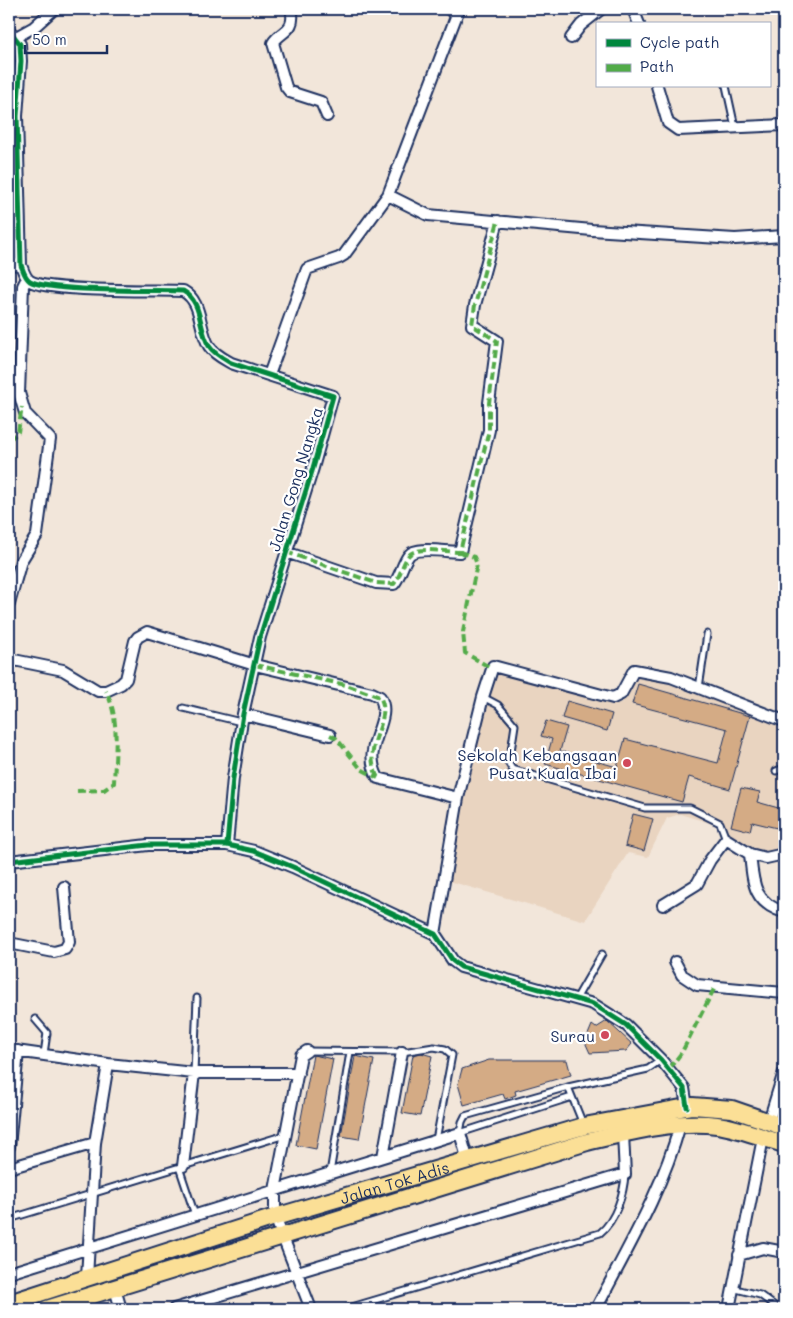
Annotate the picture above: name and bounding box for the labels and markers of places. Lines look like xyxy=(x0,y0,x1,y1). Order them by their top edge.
place label: Sekolah Kebangsaan Pusat Kuala Ibai xyxy=(457,744,617,783)
marker: Sekolah Kebangsaan Pusat Kuala Ibai xyxy=(621,757,633,769)
place label: Surau xyxy=(550,1025,595,1046)
marker: Surau xyxy=(599,1029,611,1041)

